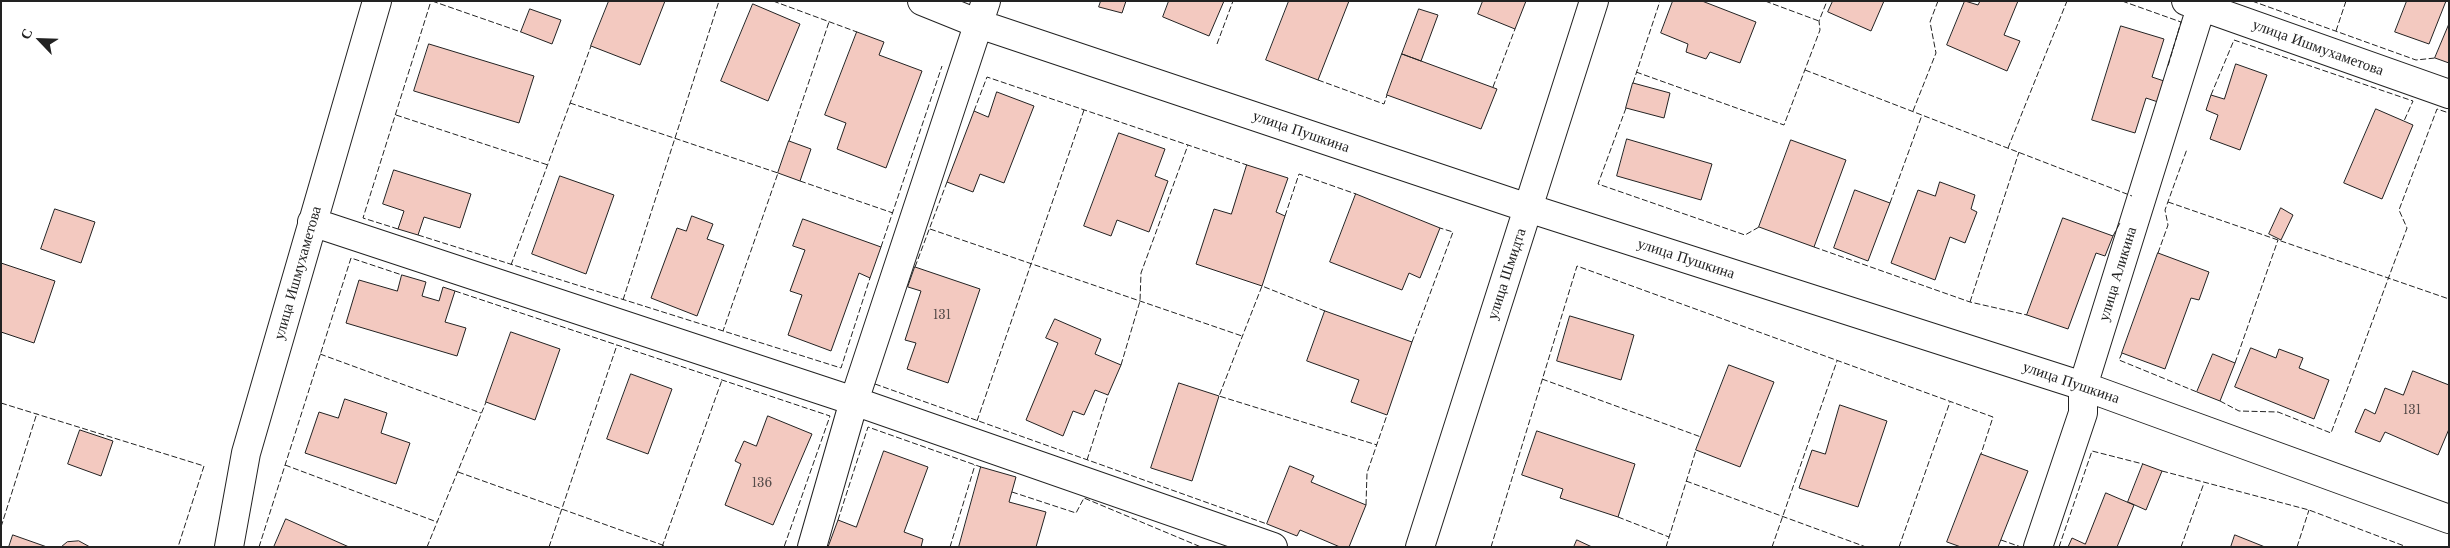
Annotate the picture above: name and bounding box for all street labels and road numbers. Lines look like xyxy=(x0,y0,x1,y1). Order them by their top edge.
street label: улица Ишмухаметова xyxy=(2250,16,2386,80)
street label: улица Пушкина xyxy=(1250,107,1352,157)
street label: улица Ишмухаметова xyxy=(270,204,326,342)
street label: улица Аликина xyxy=(2095,225,2141,323)
street label: улица Шмидта xyxy=(1484,226,1530,322)
street label: улица Пушкина xyxy=(1635,235,1737,283)
street label: улица Пушкина xyxy=(2020,358,2122,408)

